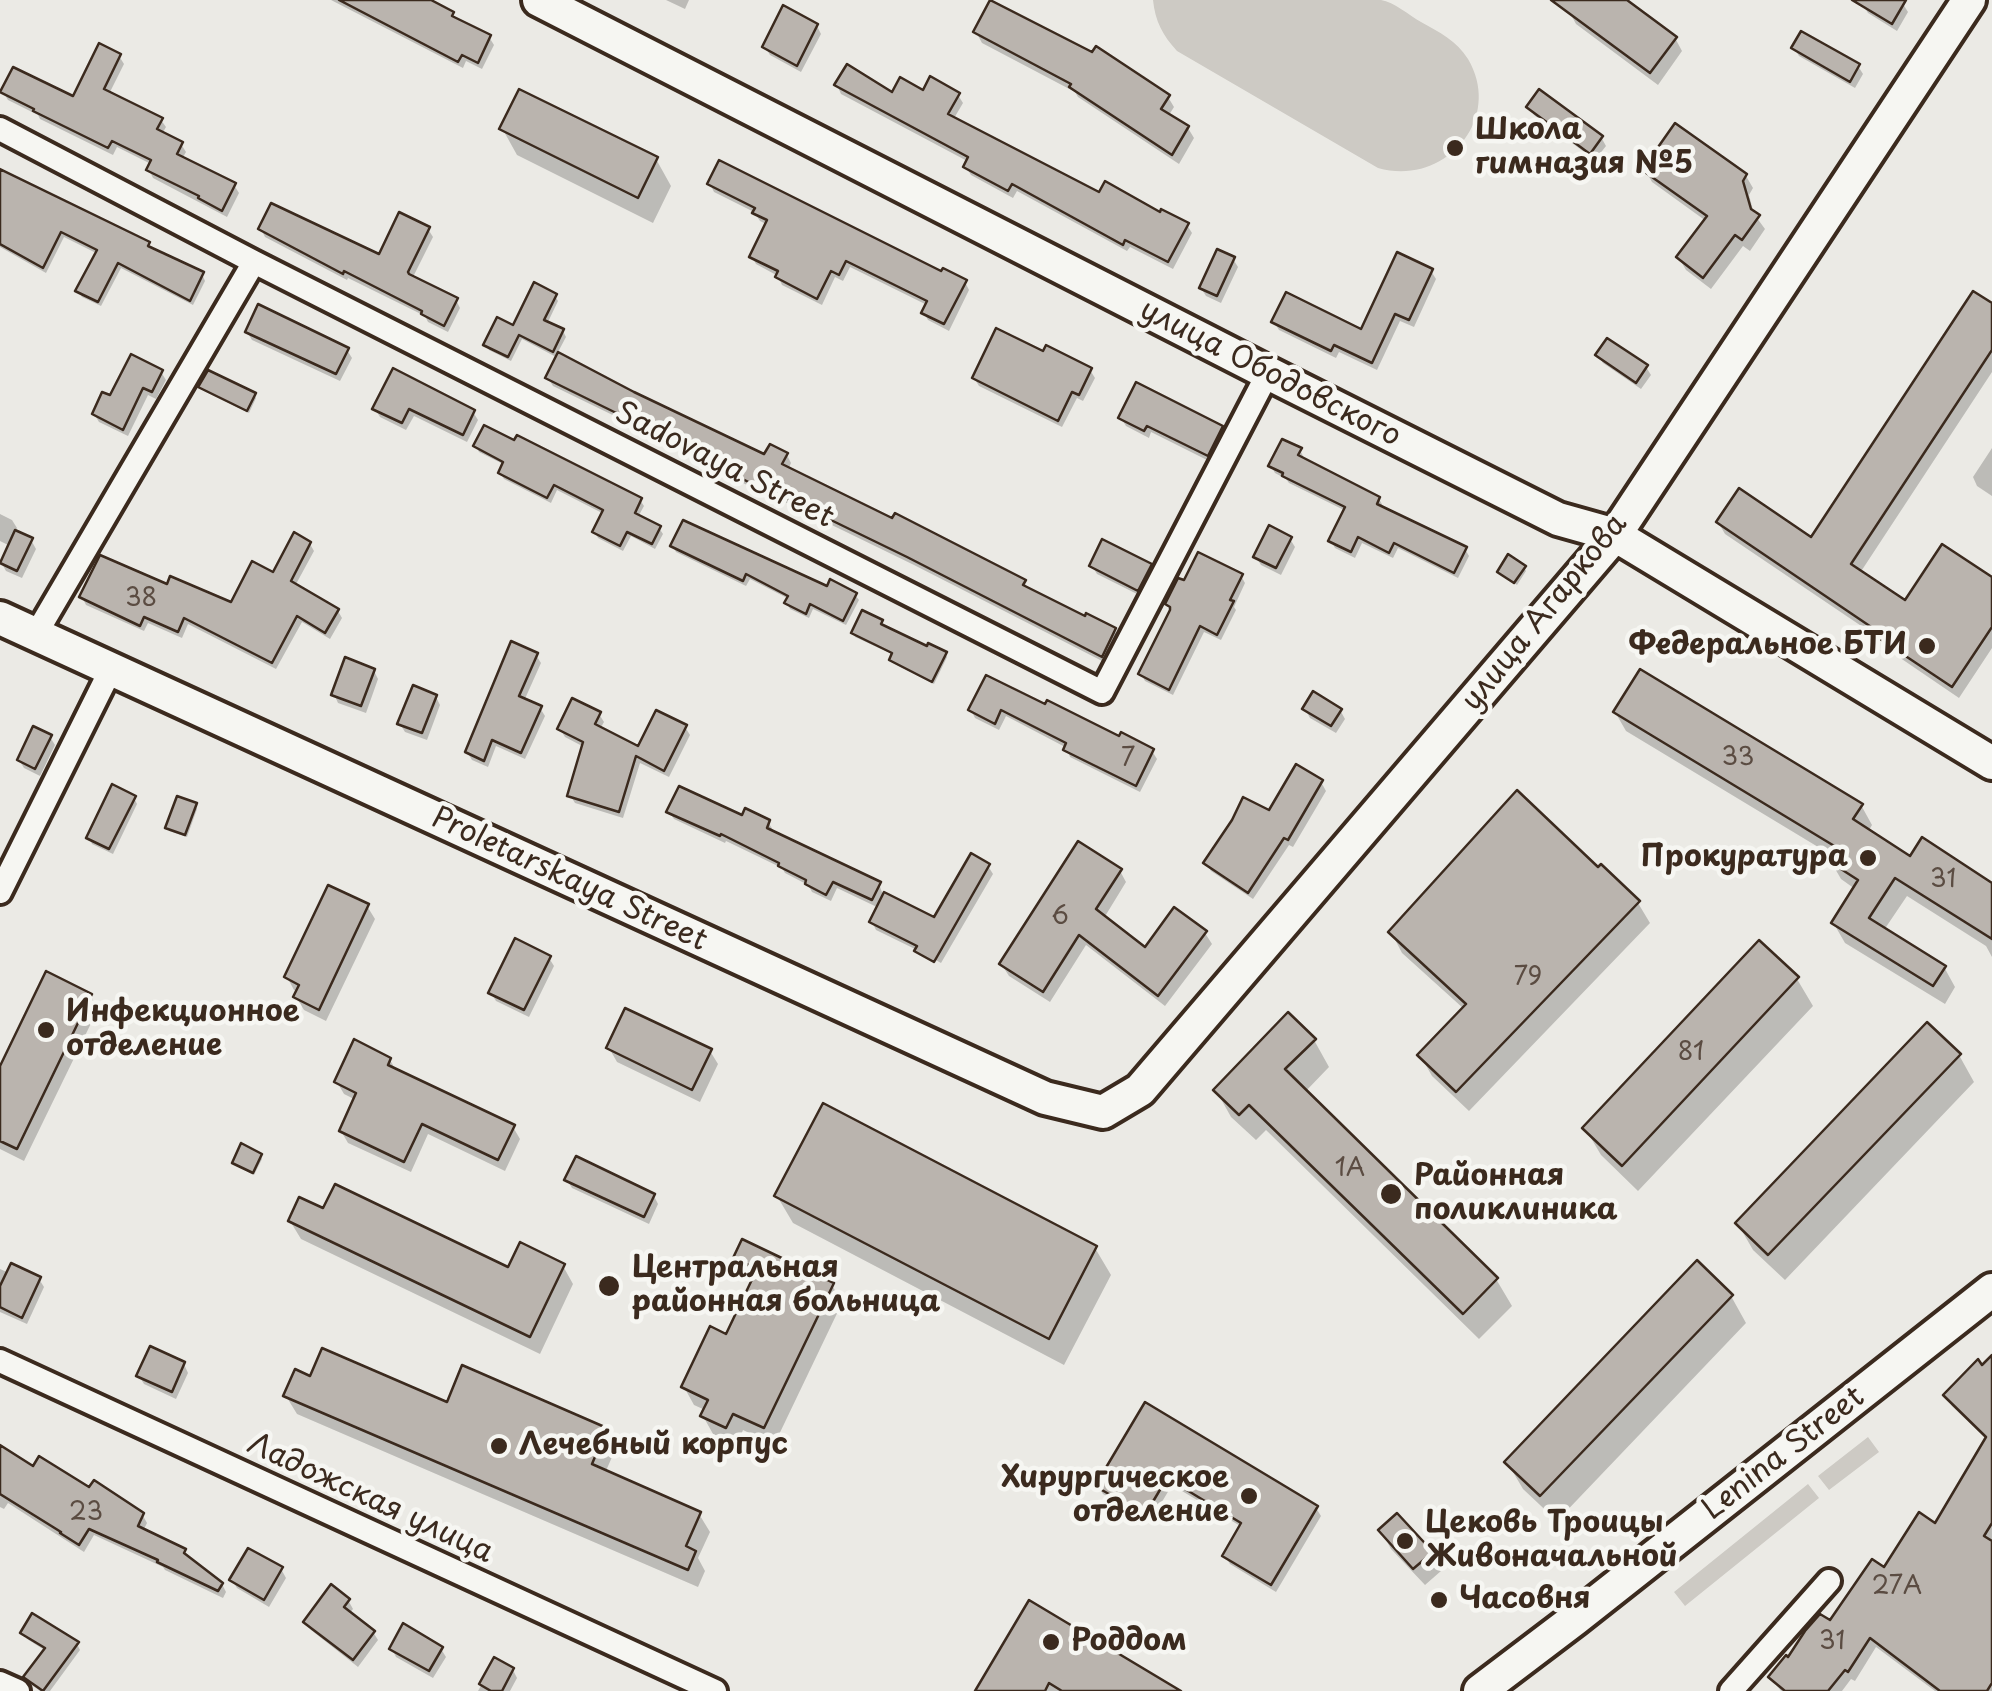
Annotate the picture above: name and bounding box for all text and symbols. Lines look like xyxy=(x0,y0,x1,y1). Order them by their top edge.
place label: Школа гимназия №5 xyxy=(1475,113,1693,184)
marker: Школа гимназия №5 xyxy=(1444,137,1466,159)
street label: улица Ободовского xyxy=(1133,293,1407,455)
street label: Sadovaya Street xyxy=(609,395,839,537)
street label: улица Агаркова xyxy=(1455,507,1635,719)
house number: 38 xyxy=(125,584,157,614)
place label: Федеральное БТИ xyxy=(1628,628,1907,664)
marker: Федеральное БТИ xyxy=(1916,635,1938,657)
house number: 33 xyxy=(1722,743,1754,773)
house number: 7 xyxy=(1121,744,1135,774)
street label: Proletarskaya Street xyxy=(426,800,712,960)
place label: Прокуратура xyxy=(1641,840,1848,876)
marker: Прокуратура xyxy=(1857,847,1879,869)
house number: 31 xyxy=(1930,865,1956,895)
house number: 6 xyxy=(1051,902,1069,932)
house number: 79 xyxy=(1514,963,1542,993)
place label: Инфекционное отделение xyxy=(66,995,300,1066)
marker: Инфекционное отделение xyxy=(35,1019,57,1041)
house number: 81 xyxy=(1678,1038,1704,1068)
house number: 1А xyxy=(1335,1154,1365,1184)
place label: Районная поликлиника xyxy=(1414,1159,1618,1230)
marker: Районная поликлиника xyxy=(1378,1181,1404,1207)
place label: Центральная районная больница xyxy=(632,1251,940,1322)
marker: Центральная районная больница xyxy=(596,1273,622,1299)
street label: Lenina Street xyxy=(1696,1380,1872,1528)
street label: Ладожская улица xyxy=(242,1426,498,1572)
place label: Лечебный корпус xyxy=(519,1428,788,1464)
marker: Лечебный корпус xyxy=(488,1435,510,1457)
place label: Хирургическое отделение xyxy=(1002,1461,1229,1532)
marker: Хирургическое отделение xyxy=(1238,1485,1260,1507)
house number: 23 xyxy=(69,1498,103,1528)
place label: Цековь Троицы Живоначальной xyxy=(1425,1506,1678,1576)
marker: Цековь Троицы Живоначальной xyxy=(1394,1530,1416,1552)
house number: 27А xyxy=(1872,1572,1922,1602)
place label: Часовня xyxy=(1459,1582,1590,1618)
marker: Часовня xyxy=(1428,1589,1450,1611)
place label: Роддом xyxy=(1071,1624,1187,1660)
house number: 31 xyxy=(1819,1627,1845,1657)
marker: Роддом xyxy=(1040,1631,1062,1653)

